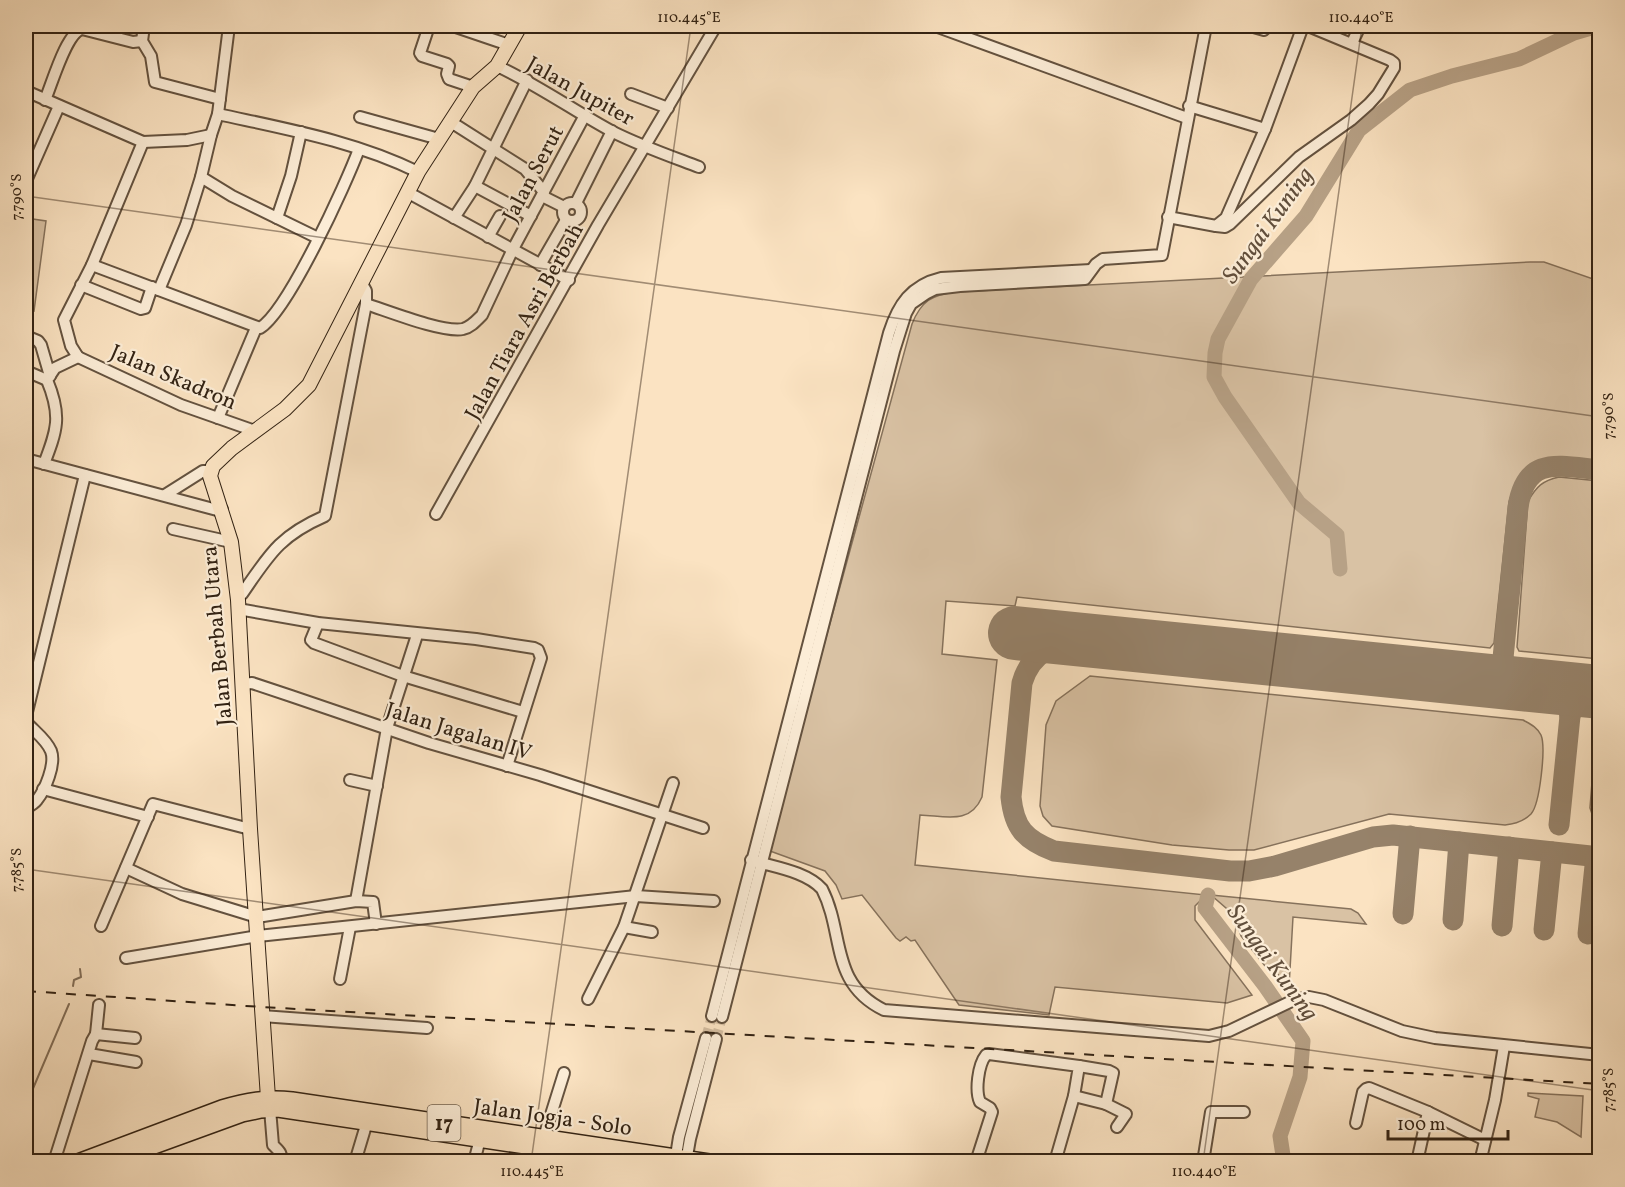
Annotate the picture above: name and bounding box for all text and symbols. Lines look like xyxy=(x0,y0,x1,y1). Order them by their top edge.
text: 110.445°E xyxy=(657,8,721,29)
text: 110.440°E xyxy=(1328,8,1394,29)
street label: Jalan Jupiter xyxy=(520,50,639,135)
street label: Jalan Serut xyxy=(496,120,573,228)
water label: Sungai Kuning xyxy=(1215,161,1323,292)
text: 7.790°S xyxy=(7,174,28,220)
street label: Jalan Tiara Asri Berbah xyxy=(458,218,592,426)
street label: Jalan Skadron xyxy=(105,338,241,419)
text: 7.790°S xyxy=(1599,393,1620,439)
street label: Jalan Berbah Utara xyxy=(195,544,242,727)
street label: Jalan Jagalan IV xyxy=(381,695,535,769)
text: 7.785°S xyxy=(7,848,28,892)
water label: Sungai Kuning xyxy=(1217,898,1326,1029)
text: 7.785°S xyxy=(1599,1068,1620,1112)
street label: Jalan Jogja - Solo xyxy=(471,1092,634,1145)
scale bar xyxy=(1388,1103,1508,1141)
road number: 17 xyxy=(428,1105,460,1141)
text: 100 m xyxy=(1397,1113,1446,1138)
text: 110.445°E xyxy=(500,1162,564,1183)
text: 110.440°E xyxy=(1171,1162,1237,1183)

